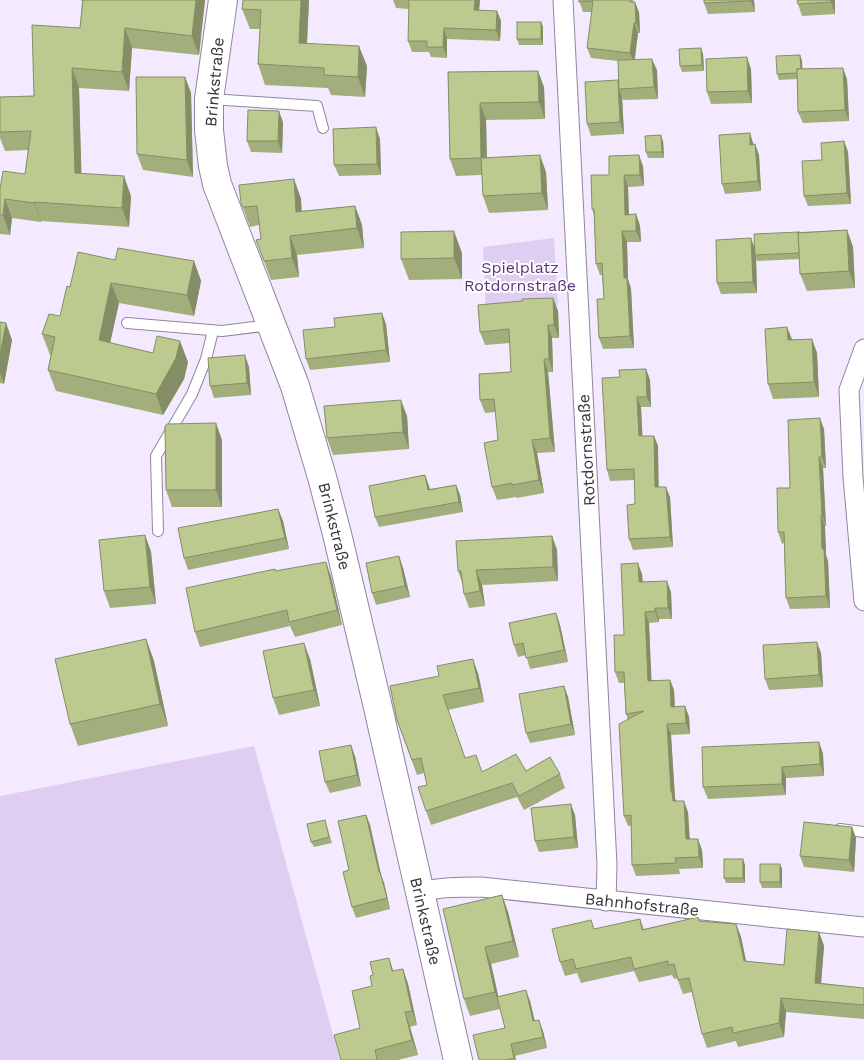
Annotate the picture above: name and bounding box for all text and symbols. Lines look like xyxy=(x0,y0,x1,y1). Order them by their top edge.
street label: Brinkstraße xyxy=(201,37,228,128)
park label: Spielplatz Rotdornstraße xyxy=(464,258,576,295)
street label: Rotdornstraße xyxy=(574,393,599,506)
street label: Brinkstraße xyxy=(314,480,355,572)
street label: Brinkstraße xyxy=(406,875,445,967)
street label: Bahnhofstraße xyxy=(584,889,700,920)

